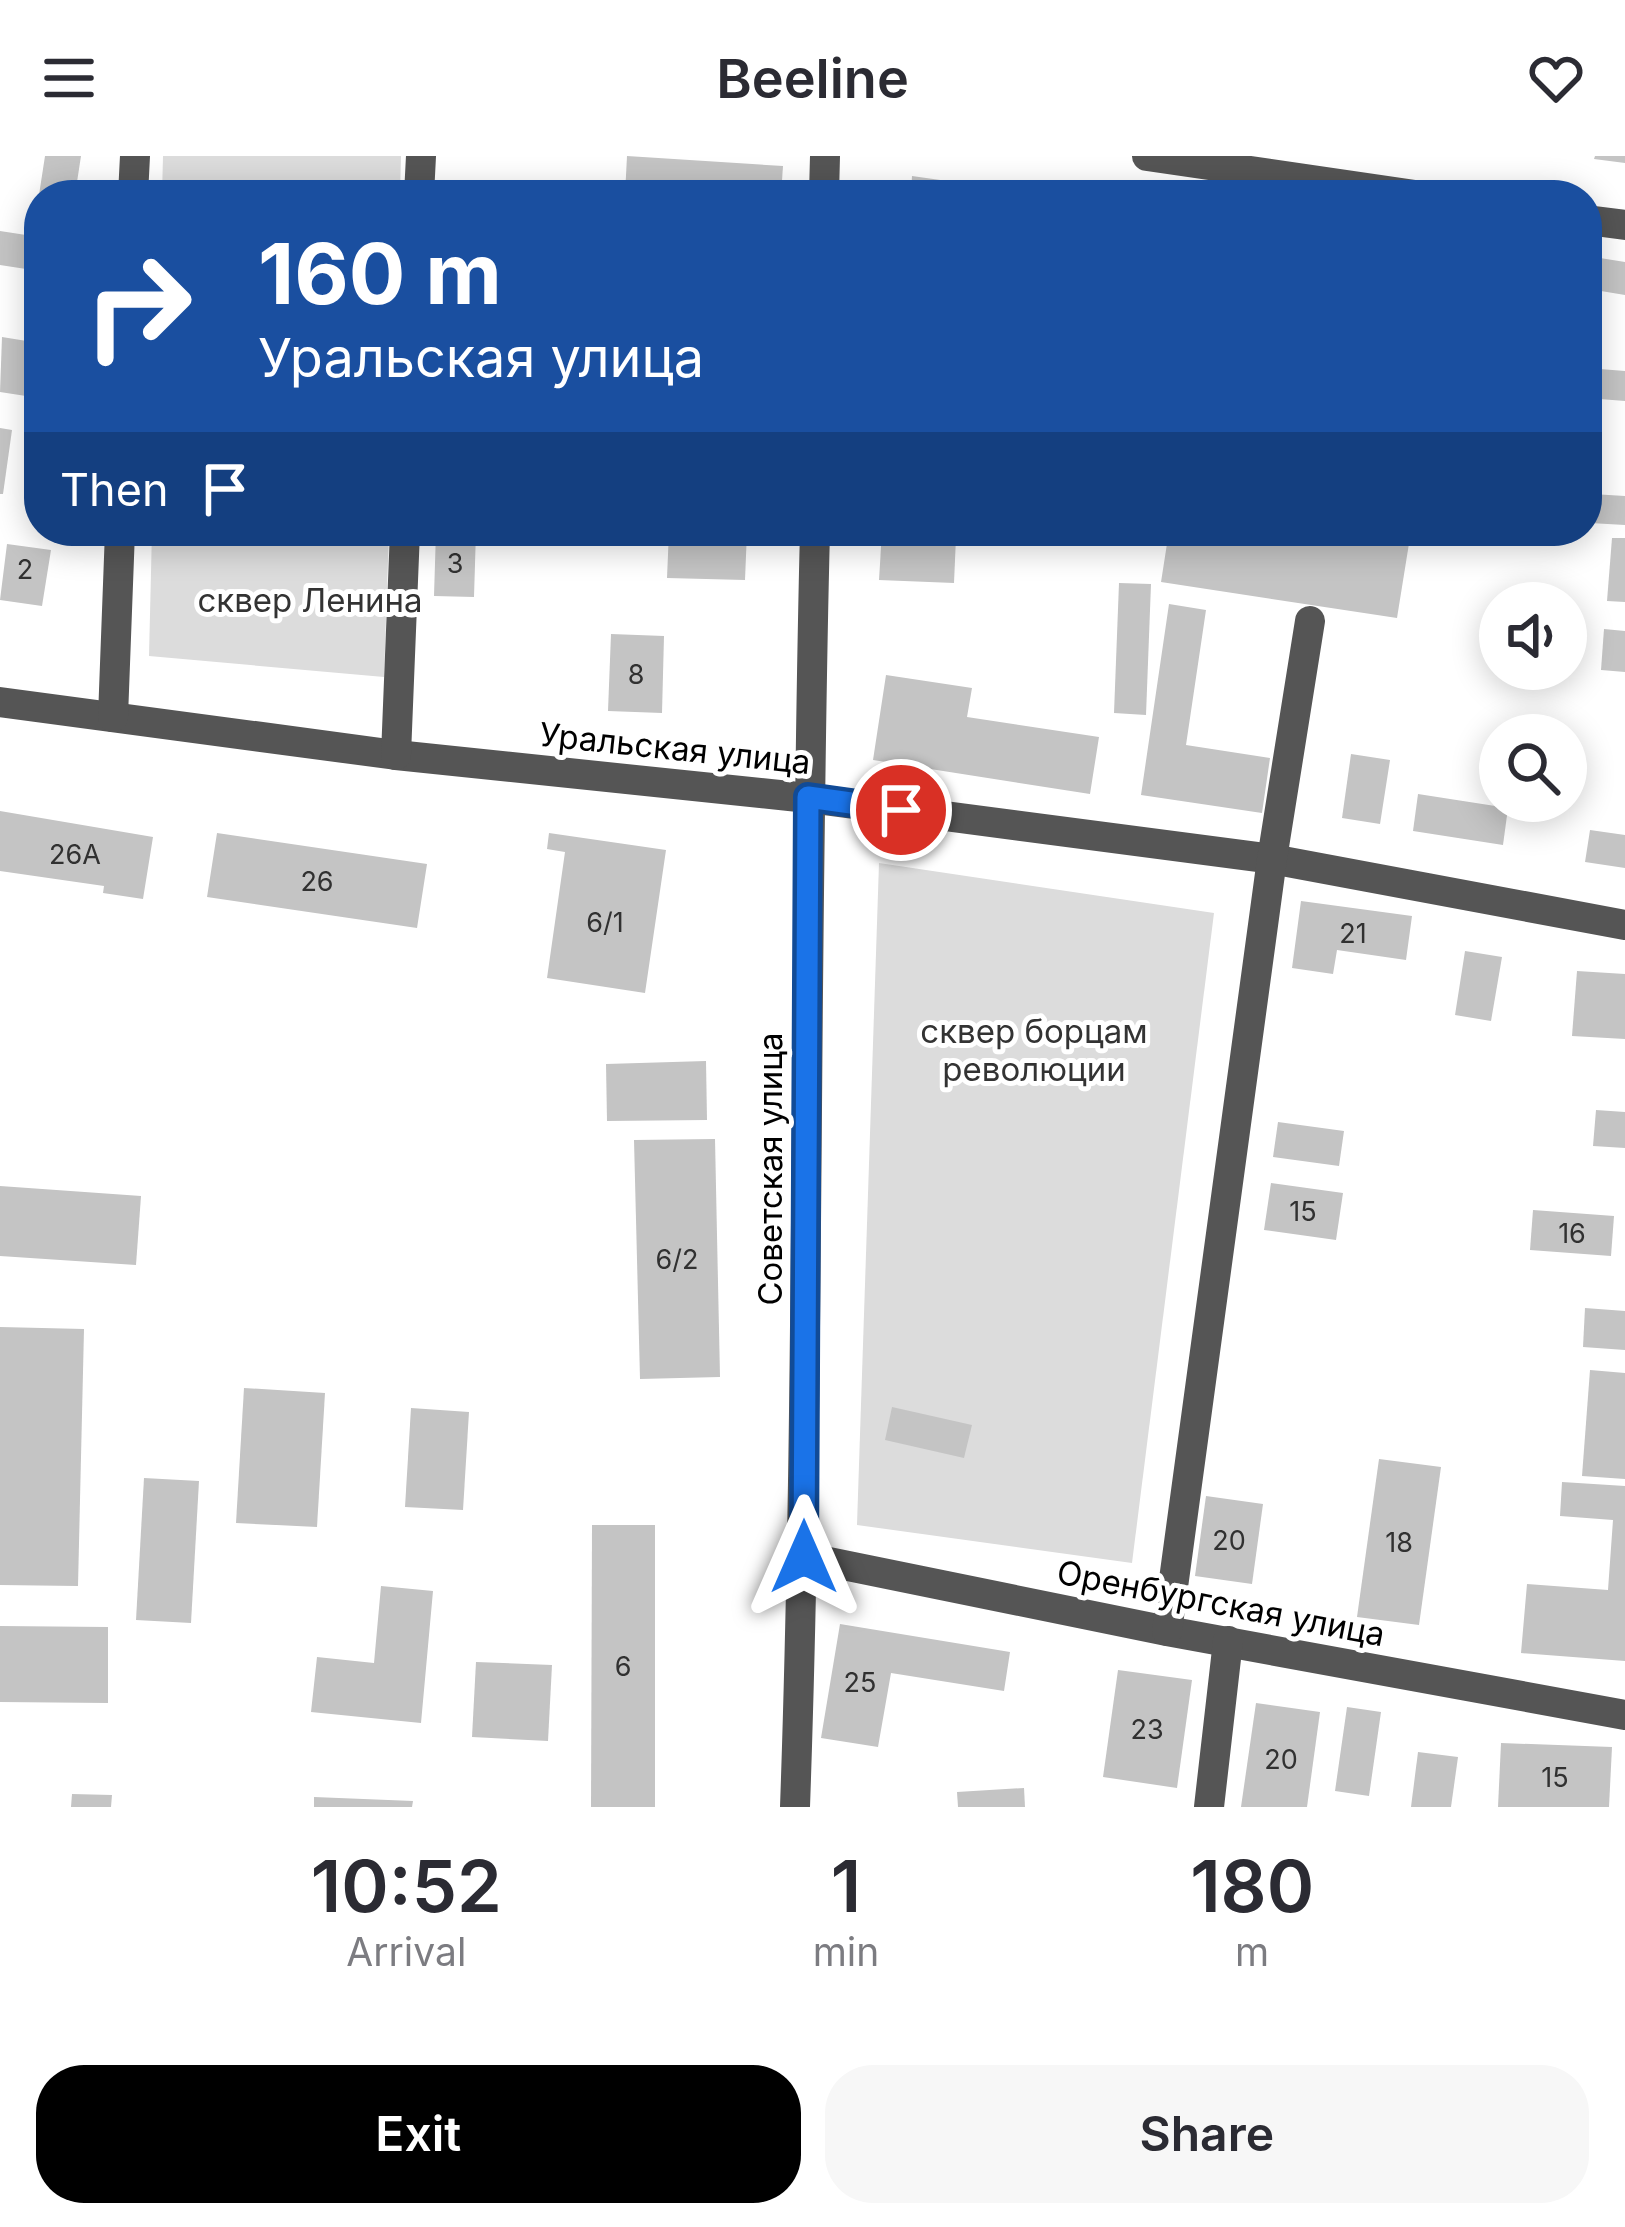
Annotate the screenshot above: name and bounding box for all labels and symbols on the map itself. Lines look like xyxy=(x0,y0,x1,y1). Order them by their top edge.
house number: 3 xyxy=(447,547,463,580)
house number: 2 xyxy=(17,553,33,586)
park label: сквер Ленина xyxy=(197,580,423,620)
house number: 8 xyxy=(628,658,644,691)
street label: Уральская улица xyxy=(537,714,813,782)
pin xyxy=(850,759,952,861)
house number: 26А xyxy=(49,838,101,871)
house number: 26 xyxy=(300,865,334,898)
house number: 6/1 xyxy=(586,906,624,939)
house number: 21 xyxy=(1339,917,1367,950)
park label: сквер борцам революции xyxy=(920,1011,1148,1089)
street label: Советская улица xyxy=(750,1032,790,1306)
house number: 15 xyxy=(1289,1195,1317,1228)
house number: 16 xyxy=(1558,1217,1586,1250)
house number: 6/2 xyxy=(656,1243,698,1276)
position arrow xyxy=(741,1494,867,1620)
house number: 20 xyxy=(1212,1524,1246,1557)
house number: 18 xyxy=(1385,1526,1413,1559)
street label: Оренбургская улица xyxy=(1054,1552,1388,1654)
house number: 6 xyxy=(615,1650,631,1683)
house number: 25 xyxy=(844,1666,876,1699)
house number: 23 xyxy=(1130,1713,1164,1746)
house number: 20 xyxy=(1264,1743,1298,1776)
house number: 15 xyxy=(1541,1761,1569,1794)

